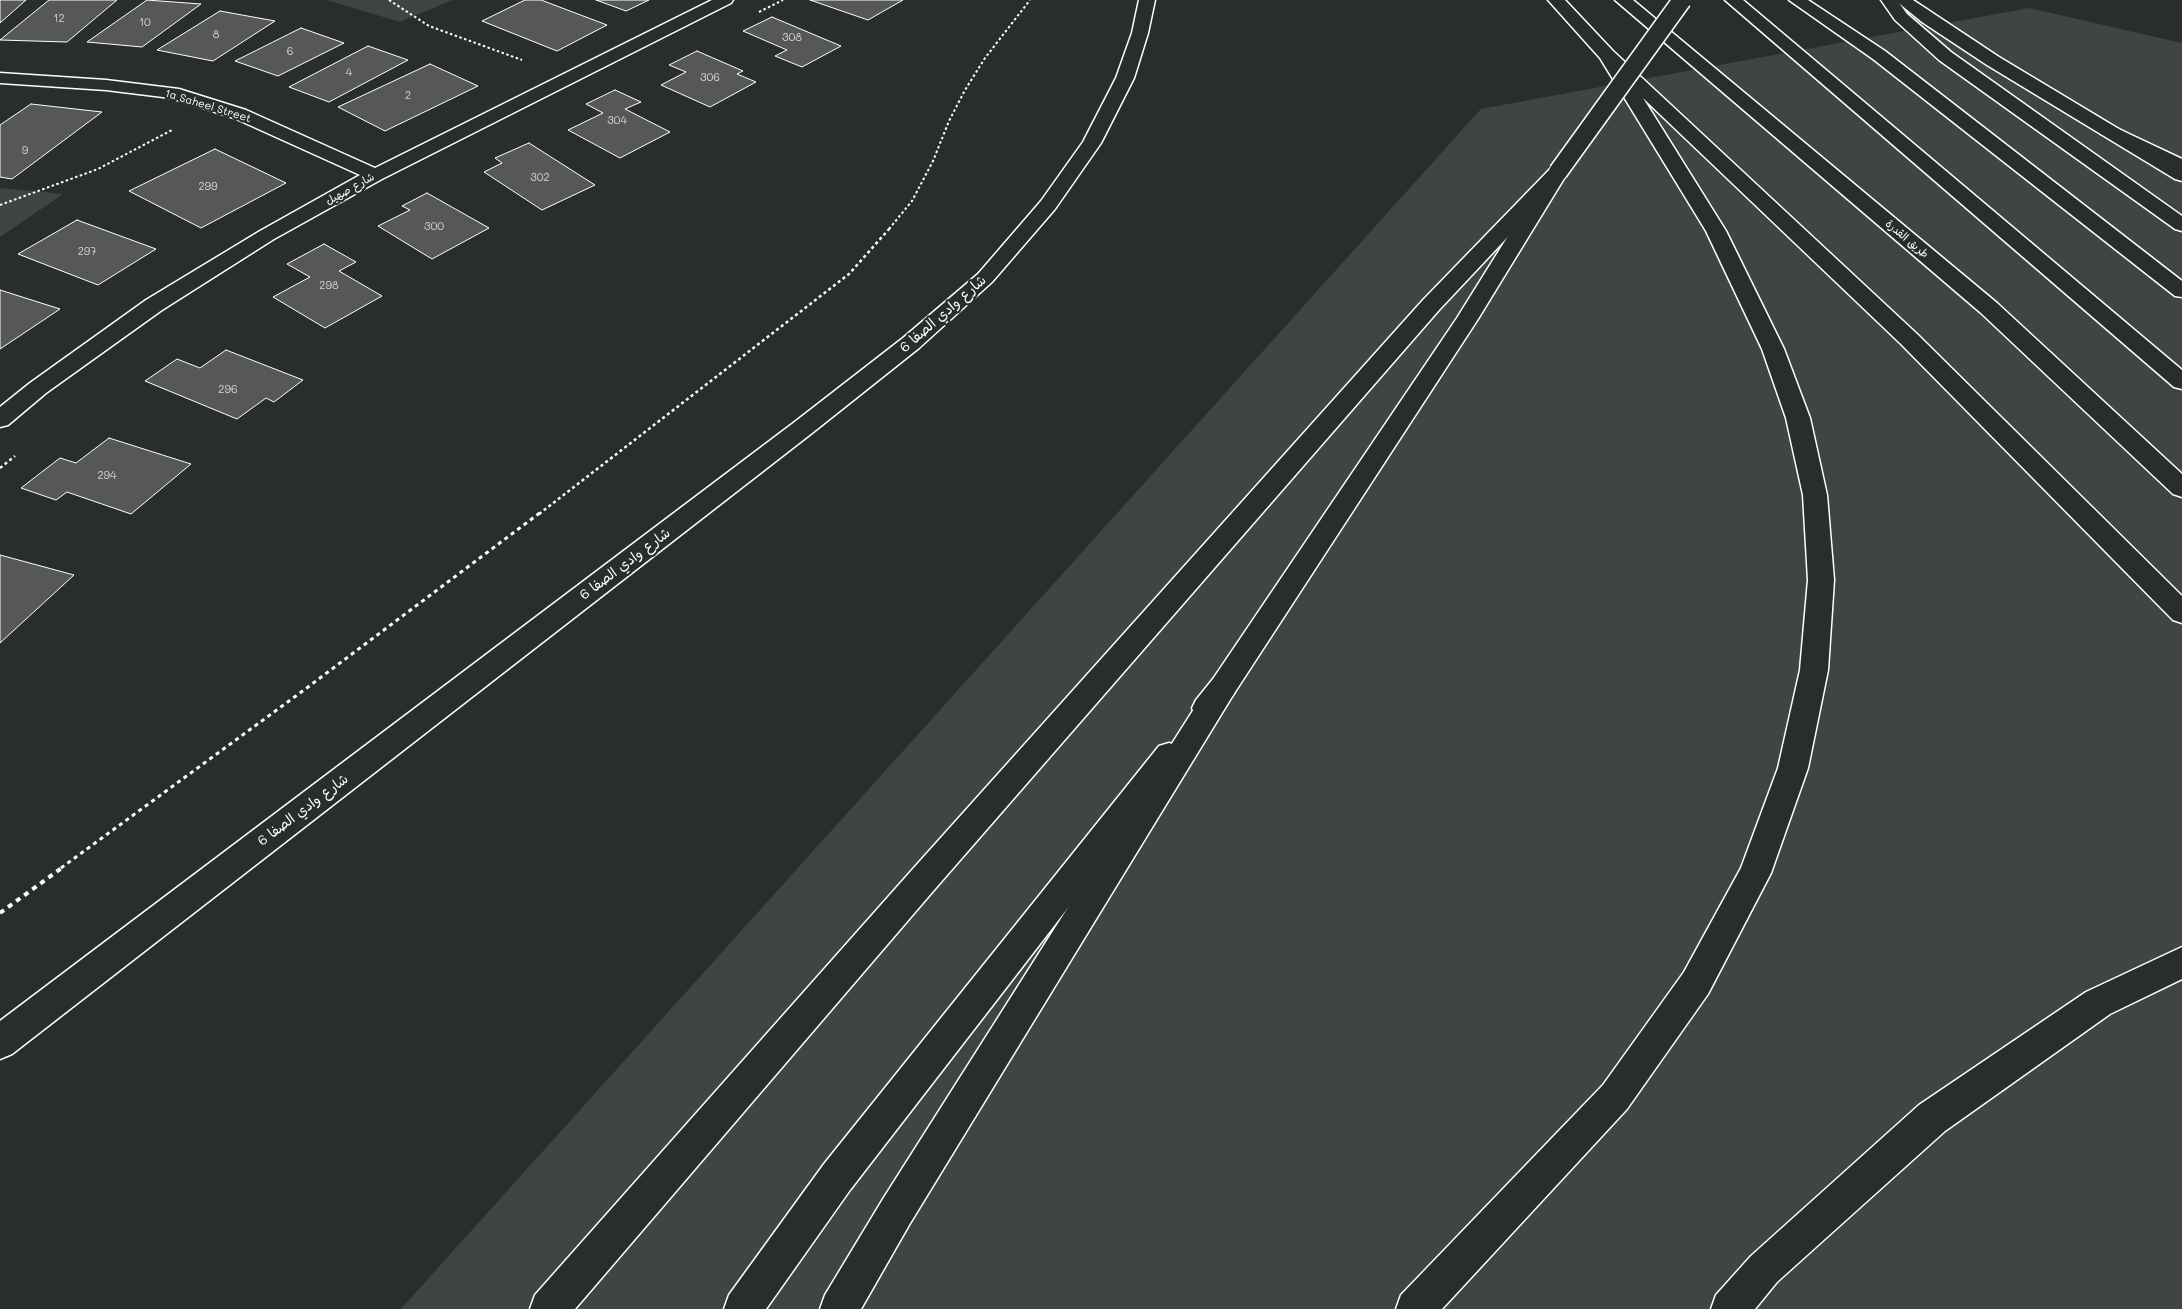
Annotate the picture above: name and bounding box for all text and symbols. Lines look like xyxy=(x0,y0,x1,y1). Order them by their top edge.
house number: 12 xyxy=(53,12,65,26)
house number: 10 xyxy=(139,16,151,30)
house number: 8 xyxy=(213,28,219,42)
house number: 308 xyxy=(782,31,802,45)
house number: 6 xyxy=(287,45,293,59)
house number: 4 xyxy=(346,66,352,80)
house number: 306 xyxy=(700,71,720,85)
street label: 1a Saheel Street xyxy=(163,87,253,125)
house number: 2 xyxy=(405,89,411,103)
house number: 304 xyxy=(607,114,627,128)
house number: 9 xyxy=(22,144,28,158)
street label: شارع صهيل xyxy=(323,170,377,208)
house number: 302 xyxy=(530,171,550,185)
house number: 299 xyxy=(198,180,218,194)
street label: طريق القدرة xyxy=(1883,217,1931,261)
house number: 300 xyxy=(424,220,444,234)
house number: 297 xyxy=(78,245,96,259)
street label: شارع وادي الصفا 6 xyxy=(896,272,990,356)
house number: 298 xyxy=(319,279,339,293)
house number: 296 xyxy=(218,383,238,397)
house number: 294 xyxy=(97,469,117,483)
street label: شارع وادي الصفا 6 xyxy=(576,524,674,604)
street label: شارع وادي الصفا 6 xyxy=(254,770,352,850)

